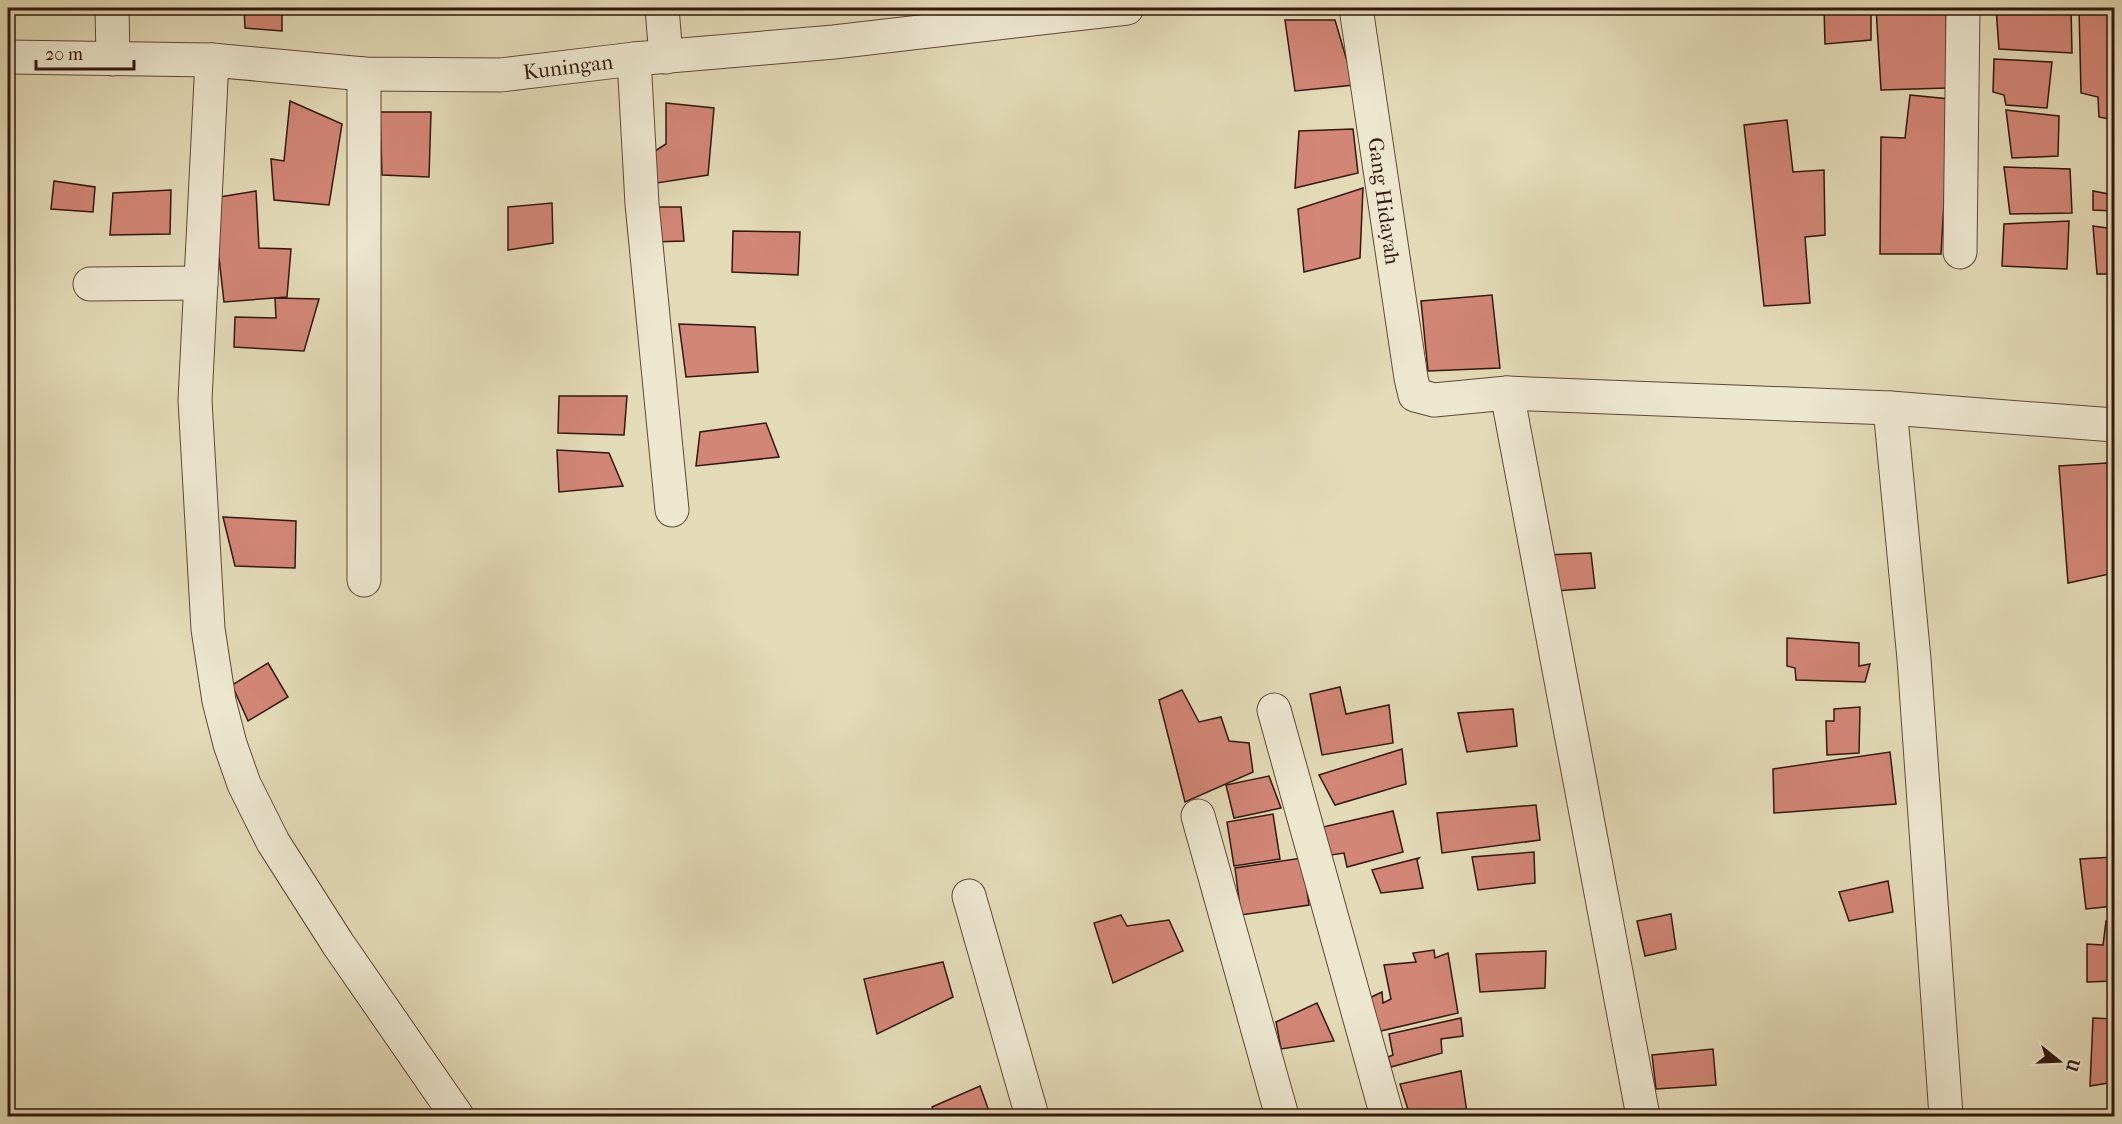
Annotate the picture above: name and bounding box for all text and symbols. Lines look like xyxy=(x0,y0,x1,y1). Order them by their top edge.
scale bar xyxy=(36,33,134,71)
text: 20 m xyxy=(45,44,83,65)
street label: Kuningan xyxy=(522,50,614,84)
street label: Gang Hidayah xyxy=(1363,136,1405,266)
north arrow xyxy=(2029,1031,2089,1091)
text: U xyxy=(2062,1056,2084,1075)

